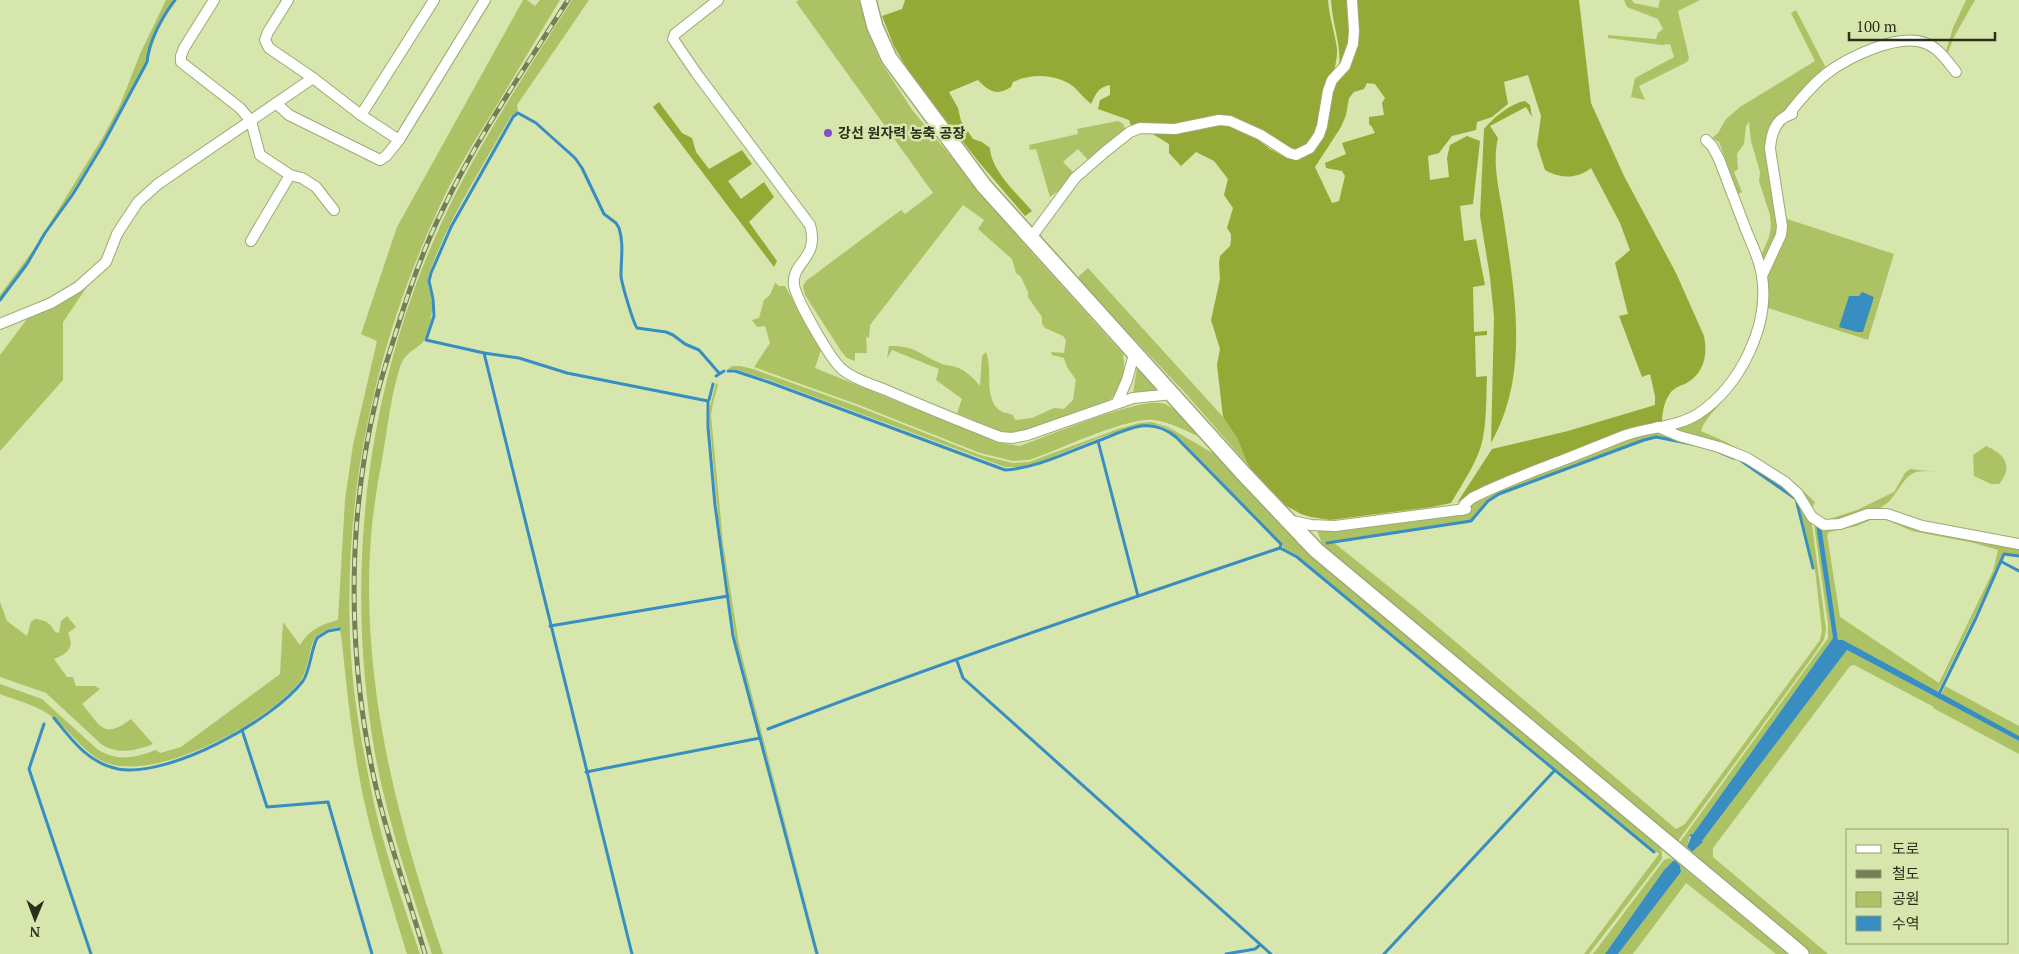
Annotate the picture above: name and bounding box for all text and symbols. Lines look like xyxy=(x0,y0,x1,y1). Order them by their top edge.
scale bar xyxy=(1849,10,1995,42)
text: 100 m xyxy=(1856,16,1897,36)
place label: 강선 원자력 농축 공장 xyxy=(838,123,965,142)
marker: 강선 원자력 농축 공장 xyxy=(822,127,834,139)
legend xyxy=(1846,829,2009,944)
text: 도로 xyxy=(1892,838,1920,858)
text: 철도 xyxy=(1892,863,1920,883)
text: 공원 xyxy=(1892,888,1920,908)
north arrow xyxy=(10,894,60,944)
text: 수역 xyxy=(1892,913,1920,933)
text: N xyxy=(29,923,40,942)

